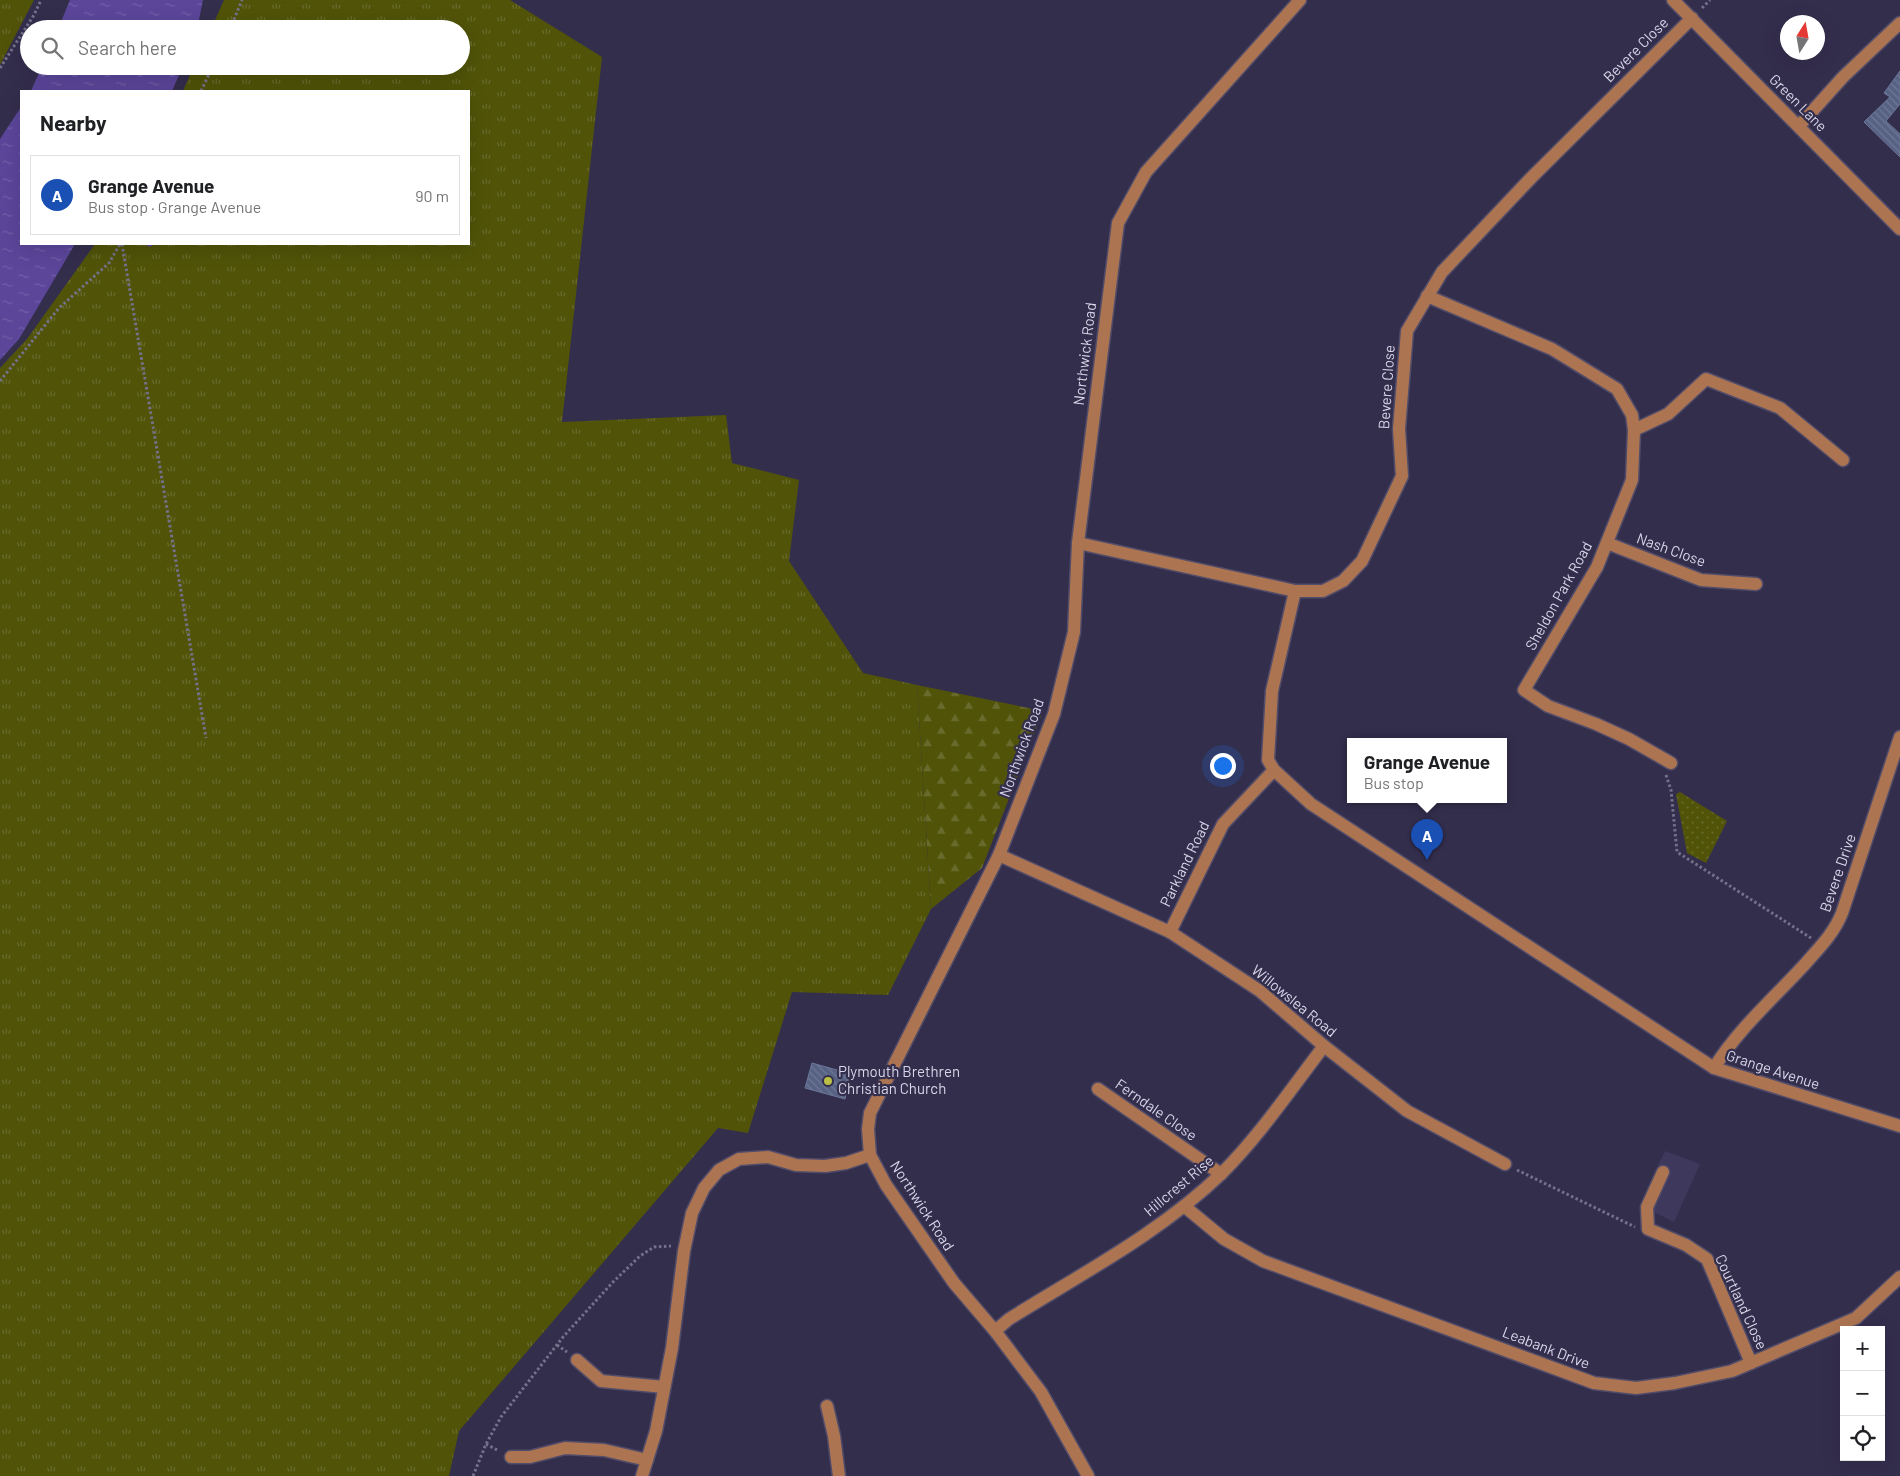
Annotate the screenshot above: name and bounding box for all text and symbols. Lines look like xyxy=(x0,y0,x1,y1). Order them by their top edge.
street label: Bevere Close xyxy=(1599,13,1671,85)
north arrow xyxy=(1780,15,1825,60)
search box xyxy=(20,20,470,75)
icon: search xyxy=(38,34,66,62)
text: Search here xyxy=(78,36,177,59)
street label: Green Lane xyxy=(1766,70,1831,135)
text: Nearby xyxy=(40,110,106,135)
text: Grange Avenue xyxy=(88,174,214,197)
text: A xyxy=(52,186,62,205)
text: 90 m xyxy=(415,186,449,205)
text: Bus stop · Grange Avenue xyxy=(88,197,261,216)
street label: Northwick Road xyxy=(1069,301,1099,406)
street label: Bevere Close xyxy=(1374,344,1398,430)
street label: Nash Close xyxy=(1634,528,1708,570)
street label: Sheldon Park Road xyxy=(1521,538,1595,653)
street label: Northwick Road xyxy=(995,696,1047,799)
popup xyxy=(1347,738,1507,803)
text: Grange Avenue xyxy=(1364,750,1490,773)
your location xyxy=(1210,753,1236,779)
text: Bus stop xyxy=(1364,773,1424,792)
street label: Parkland Road xyxy=(1156,818,1213,909)
pin: A xyxy=(1411,819,1443,860)
street label: Bevere Drive xyxy=(1815,831,1859,914)
street label: Willowslea Road xyxy=(1248,960,1341,1040)
street label: Grange Avenue xyxy=(1724,1045,1822,1093)
place label: Plymouth Brethren Christian Church xyxy=(838,1062,960,1097)
street label: Ferndale Close xyxy=(1112,1074,1201,1144)
marker: Plymouth Brethren Christian Church xyxy=(822,1075,834,1087)
street label: Hillcrest Rise xyxy=(1140,1151,1217,1220)
street label: Northwick Road xyxy=(887,1157,959,1254)
street label: Courtland Close xyxy=(1712,1251,1772,1352)
street label: Leabank Drive xyxy=(1500,1322,1593,1372)
map controls xyxy=(1840,1326,1885,1461)
button: + xyxy=(1840,1326,1885,1371)
button: − xyxy=(1840,1371,1885,1416)
button: locate xyxy=(1840,1416,1885,1461)

